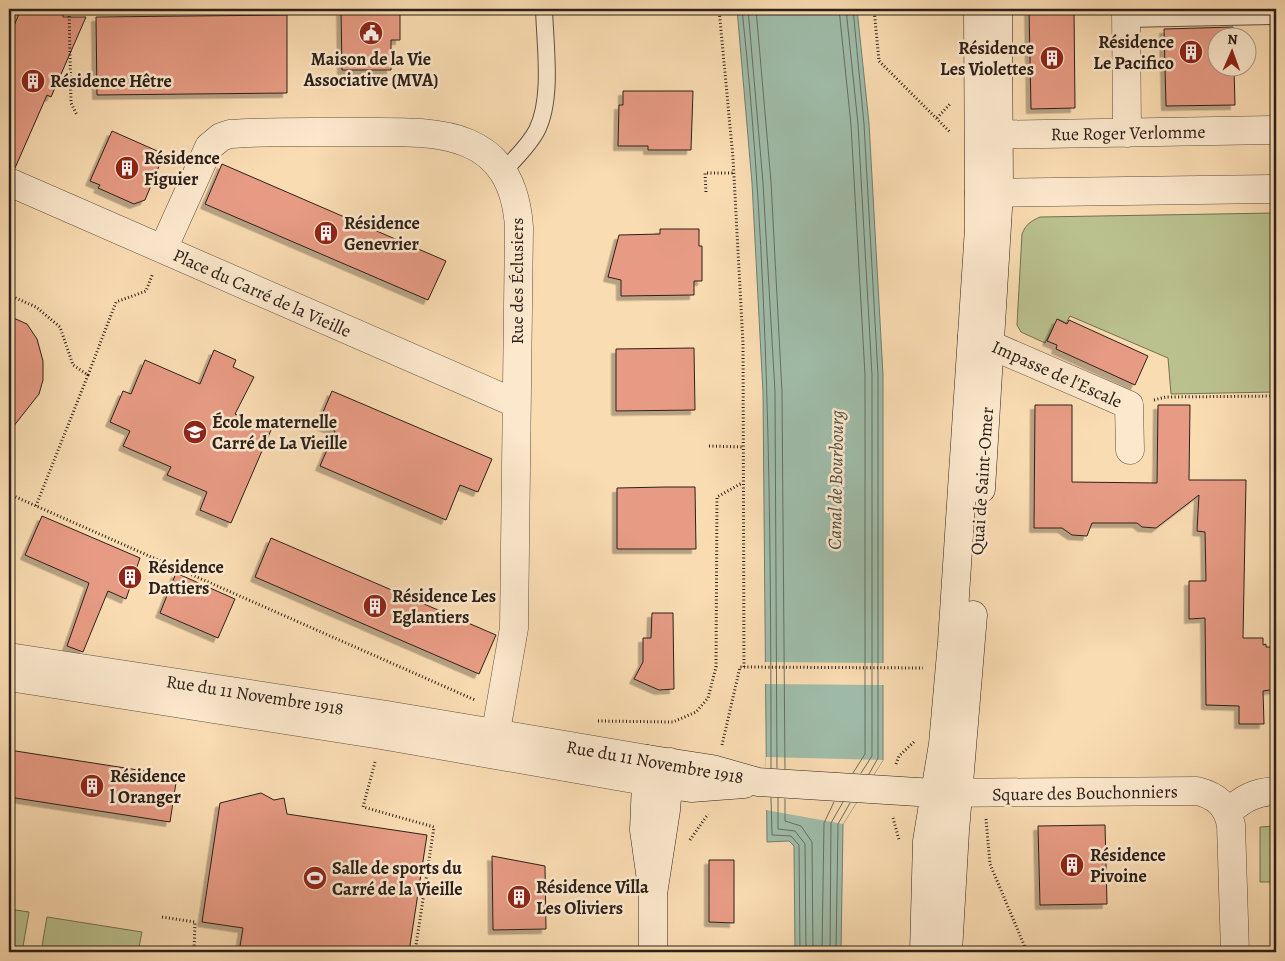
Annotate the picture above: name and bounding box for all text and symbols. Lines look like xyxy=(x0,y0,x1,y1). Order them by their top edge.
public building icon: Maison de la Vie Associative (MVA) xyxy=(358,20,384,46)
north arrow xyxy=(1208,28,1258,78)
place label: Résidence Le Pacifico xyxy=(1093,30,1174,75)
text: N xyxy=(1227,30,1238,49)
place label: Résidence Les Violettes xyxy=(940,36,1034,81)
building icon: Résidence Le Pacifico xyxy=(1178,39,1204,65)
building icon: Résidence Les Violettes xyxy=(1039,45,1065,71)
place label: Maison de la Vie Associative (MVA) xyxy=(303,47,438,92)
building icon: Résidence Hêtre xyxy=(20,68,46,94)
place label: Résidence Hêtre xyxy=(50,69,172,93)
street label: Rue Roger Verlomme xyxy=(1050,120,1206,146)
place label: Résidence Figuier xyxy=(144,146,220,191)
building icon: Résidence Figuier xyxy=(114,155,140,181)
place label: Résidence Genevrier xyxy=(344,211,420,256)
street label: Rue des Éclusiers xyxy=(505,218,529,344)
building icon: Résidence Genevrier xyxy=(313,220,339,246)
street label: Place du Carré de la Vieille xyxy=(169,243,355,343)
street label: Impasse de l'Escale xyxy=(988,335,1126,413)
street label: Quai de Saint-Omer xyxy=(965,406,999,556)
water label: Canal de Bourbourg xyxy=(822,409,850,550)
place label: École maternelle Carré de La Vieille xyxy=(212,410,347,455)
school or university icon: École maternelle Carré de La Vieille xyxy=(182,419,208,445)
place label: Résidence Dattiers xyxy=(148,555,224,600)
building icon: Résidence Dattiers xyxy=(117,564,143,590)
place label: Résidence Les Eglantiers xyxy=(392,584,496,629)
building icon: Résidence Les Eglantiers xyxy=(362,593,388,619)
street label: Rue du 11 Novembre 1918 xyxy=(165,669,345,721)
street label: Rue du 11 Novembre 1918 xyxy=(565,735,745,789)
place label: Résidence l Oranger xyxy=(110,764,186,809)
building icon: Résidence l Oranger xyxy=(79,773,105,799)
street label: Square des Bouchonniers xyxy=(992,779,1178,807)
place label: Résidence Pivoine xyxy=(1090,843,1166,888)
building icon: Résidence Pivoine xyxy=(1059,852,1085,878)
place label: Salle de sports du Carré de la Vieille xyxy=(332,856,462,901)
sports icon: Salle de sports du Carré de la Vieille xyxy=(302,865,328,891)
place label: Résidence Villa Les Oliviers xyxy=(536,875,649,920)
building icon: Résidence Villa Les Oliviers xyxy=(506,884,532,910)

